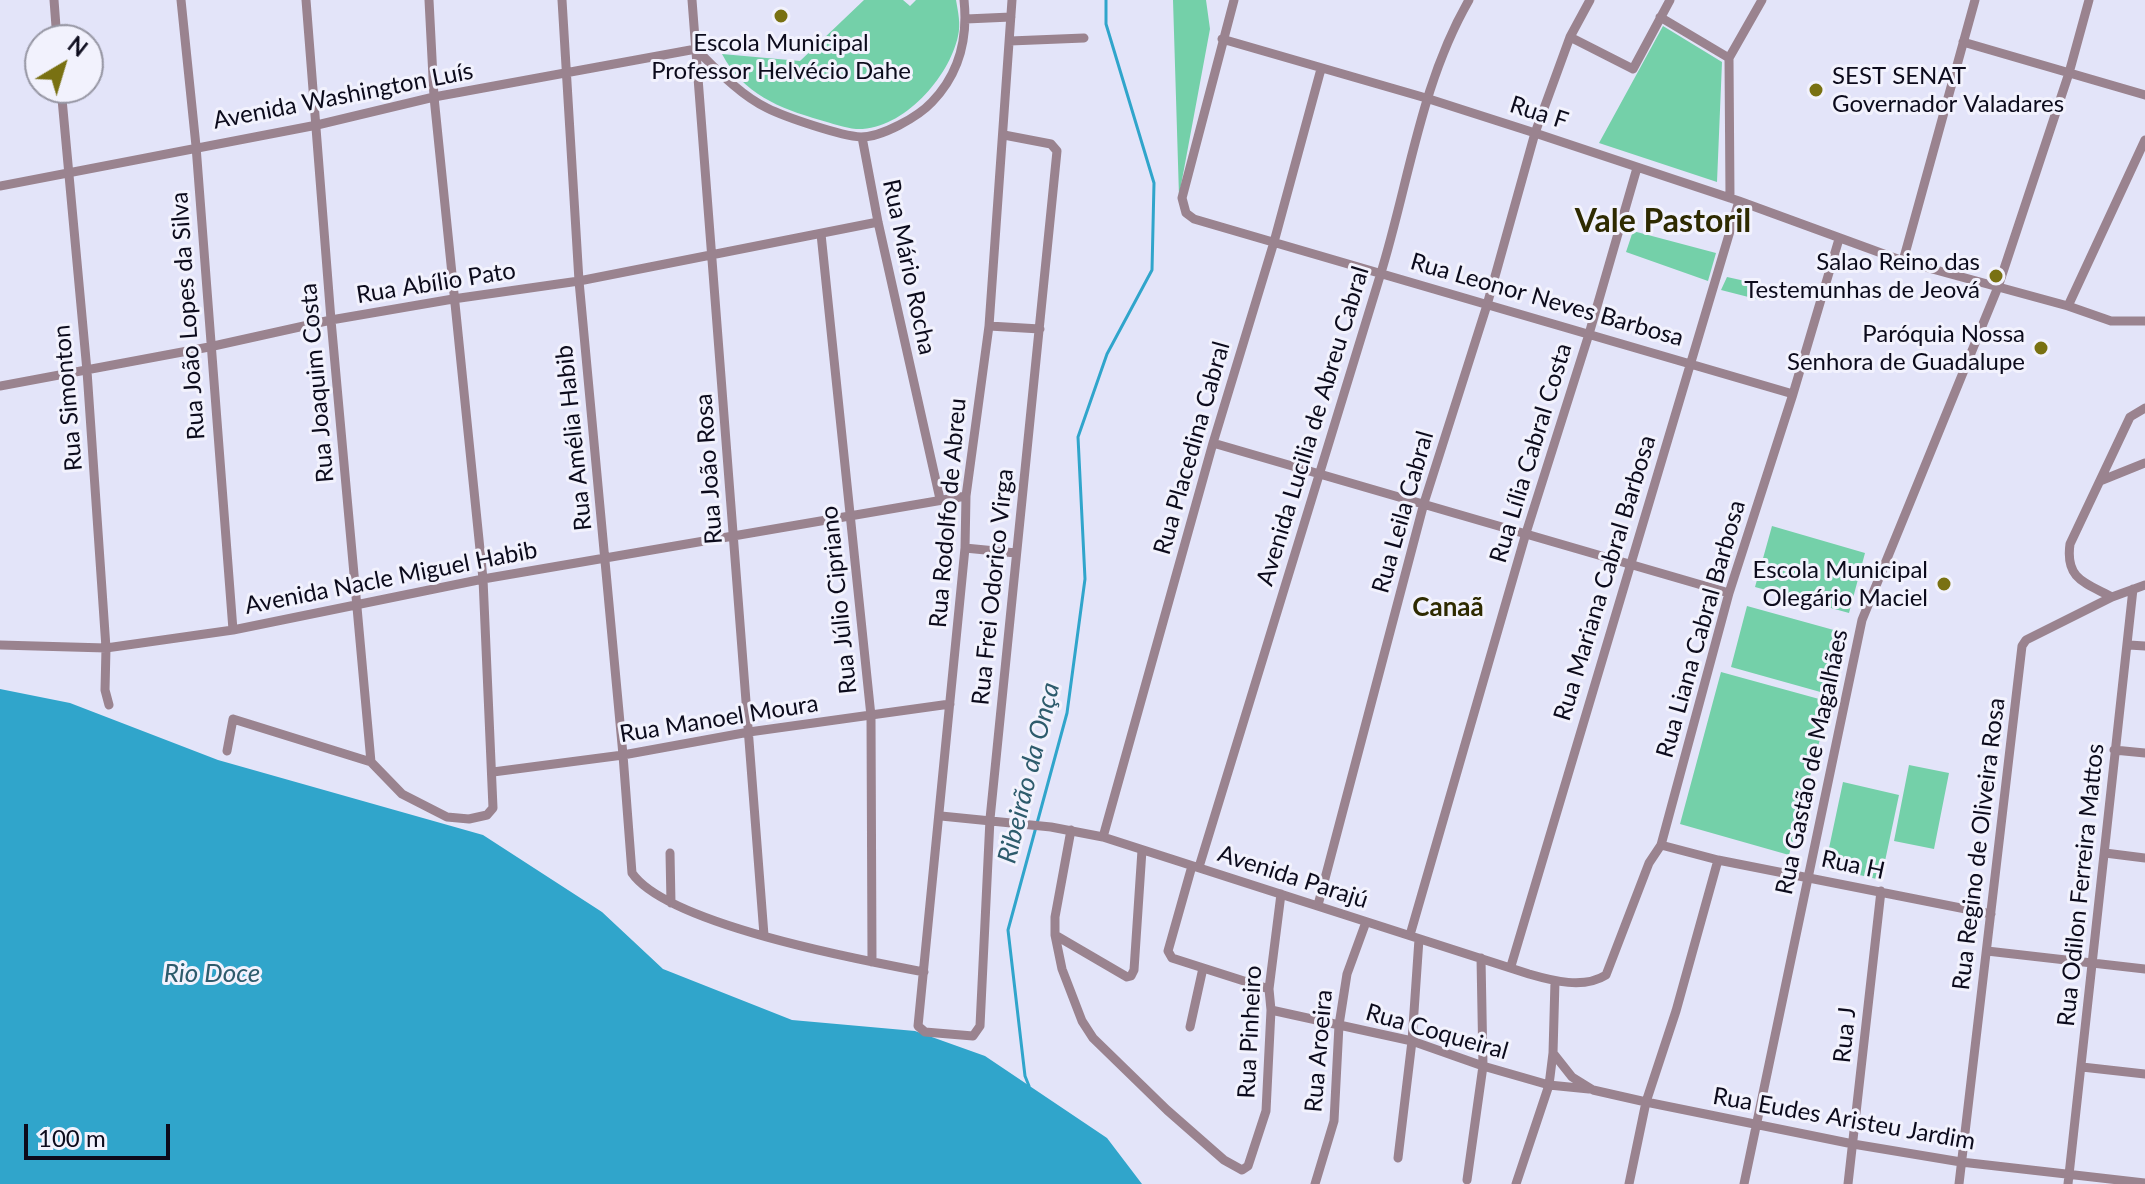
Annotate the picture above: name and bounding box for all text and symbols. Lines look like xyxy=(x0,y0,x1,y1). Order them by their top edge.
marker: Escola Municipal Professor Helvécio Dahe xyxy=(772,7,790,25)
north arrow xyxy=(24,24,104,104)
place label: Escola Municipal Professor Helvécio Dahe xyxy=(651,29,911,85)
text: N xyxy=(63,30,93,62)
street label: Avenida Washington Luís xyxy=(210,57,476,135)
place label: SEST SENAT Governador Valadares xyxy=(1832,62,2064,118)
marker: SEST SENAT Governador Valadares xyxy=(1807,81,1825,99)
street label: Rua F xyxy=(1506,90,1572,136)
street label: Rua Mário Rocha xyxy=(876,177,942,357)
street label: Rua João Lopes da Silva xyxy=(165,191,211,441)
district label: Vale Pastoril xyxy=(1575,203,1751,241)
street label: Rua Leonor Neves Barbosa xyxy=(1407,247,1687,353)
place label: Salao Reino das Testemunhas de Jeová xyxy=(1744,248,1980,304)
street label: Rua Abílio Pato xyxy=(354,256,518,310)
street label: Avenida Lucilia de Abreu Cabral xyxy=(1251,263,1375,589)
marker: Salao Reino das Testemunhas de Jeová xyxy=(1987,267,2005,285)
street label: Rua Joaquim Costa xyxy=(294,282,340,484)
place label: Paróquia Nossa Senhora de Guadalupe xyxy=(1787,320,2025,376)
street label: Rua Simonton xyxy=(47,324,89,472)
street label: Rua Placedina Cabral xyxy=(1148,338,1236,558)
marker: Paróquia Nossa Senhora de Guadalupe xyxy=(2032,339,2050,357)
street label: Rua Lília Cabral Costa xyxy=(1484,340,1578,566)
street label: Rua Amélia Habib xyxy=(550,344,598,532)
street label: Rua João Rosa xyxy=(689,393,729,545)
street label: Rua Rodolfo de Abreu xyxy=(924,397,972,629)
street label: Rua Leila Cabral xyxy=(1366,428,1440,596)
street label: Rua Mariana Cabral Barbosa xyxy=(1548,432,1662,724)
street label: Rua Frei Odorico Virga xyxy=(966,467,1020,707)
street label: Rua Liana Cabral Barbosa xyxy=(1650,497,1752,761)
street label: Rua Júlio Cipriano xyxy=(815,505,863,695)
street label: Avenida Nacle Miguel Habib xyxy=(242,536,540,620)
place label: Escola Municipal Olegário Maciel xyxy=(1752,556,1928,612)
marker: Escola Municipal Olegário Maciel xyxy=(1935,575,1953,593)
district label: Canaã xyxy=(1412,592,1484,624)
street label: Rua Gastão de Magalhães xyxy=(1770,627,1854,897)
water label: Ribeirão da Onça xyxy=(991,679,1067,867)
street label: Rua Manoel Moura xyxy=(618,689,820,749)
street label: Rua Regino de Oliveira Rosa xyxy=(1947,696,2011,992)
street label: Rua Odilon Ferreira Mattos xyxy=(2052,742,2110,1028)
street label: Avenida Parajú xyxy=(1214,839,1372,915)
street label: Rua H xyxy=(1819,844,1887,886)
water label: Rio Doce xyxy=(164,958,260,990)
street label: Rua Pinheiro xyxy=(1232,965,1268,1099)
street label: Rua Aroeira xyxy=(1299,989,1339,1113)
street label: Rua Coqueiral xyxy=(1362,998,1512,1066)
street label: Rua J xyxy=(1828,1006,1862,1064)
street label: Rua Eudes Aristeu Jardim xyxy=(1711,1082,1977,1156)
scale bar xyxy=(28,1108,174,1158)
text: 100 m xyxy=(38,1123,106,1152)

